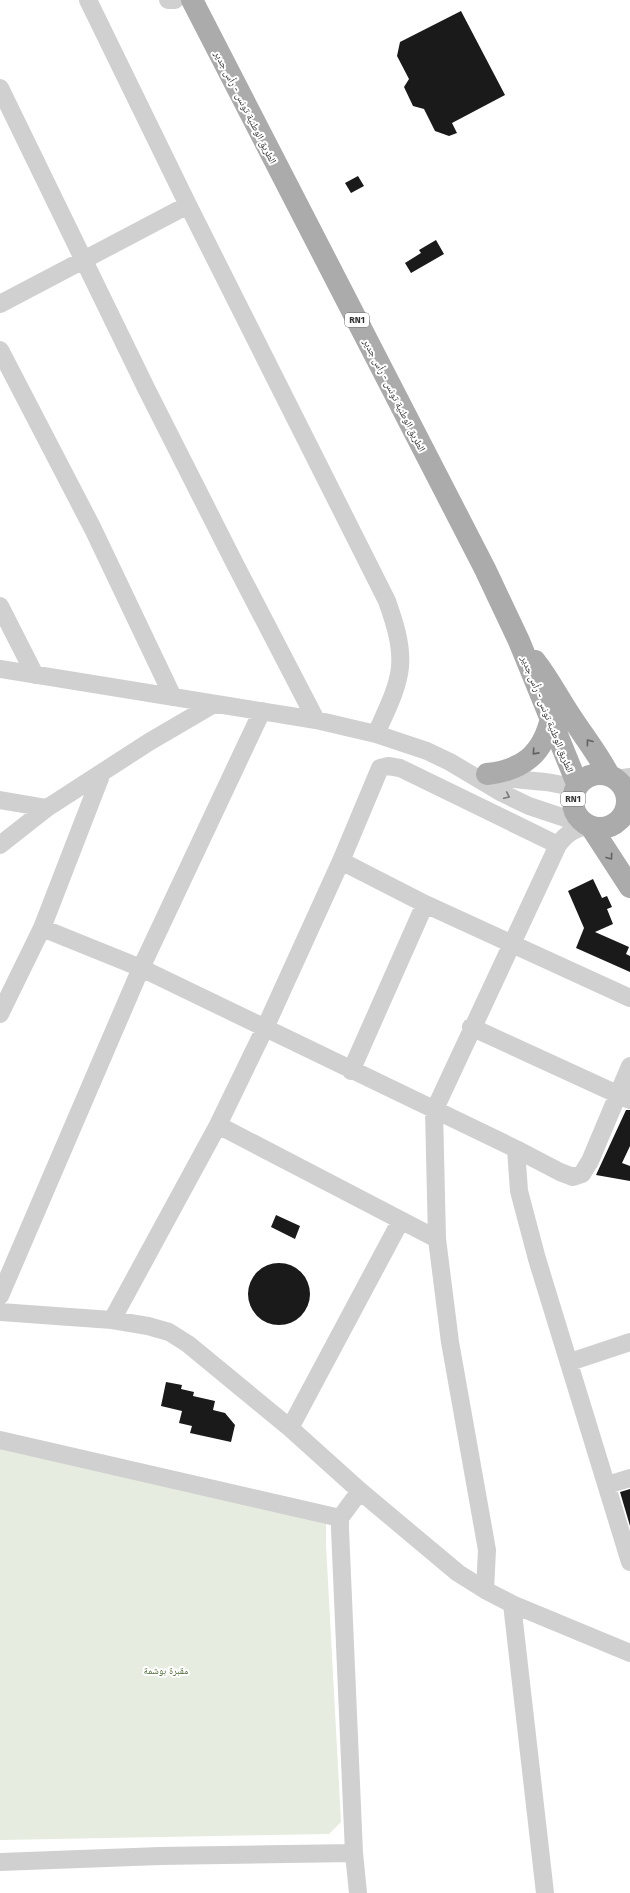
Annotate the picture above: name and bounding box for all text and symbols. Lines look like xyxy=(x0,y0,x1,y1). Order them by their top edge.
street label: الطريق الوطنية تونس - رأس جدير xyxy=(211,48,280,166)
road number: RN1 xyxy=(345,313,369,327)
street label: الطريق الوطنية تونس - رأس جدير xyxy=(360,336,429,454)
street label: الطريق الوطنية تونس - رأس جدير xyxy=(518,653,577,774)
one-way arrow xyxy=(587,739,594,746)
one-way arrow xyxy=(533,748,540,755)
one-way arrow xyxy=(503,791,511,799)
road number: RN1 xyxy=(561,792,585,806)
one-way arrow xyxy=(605,853,612,860)
park label: مقبرة بوشمة xyxy=(144,1665,189,1677)

